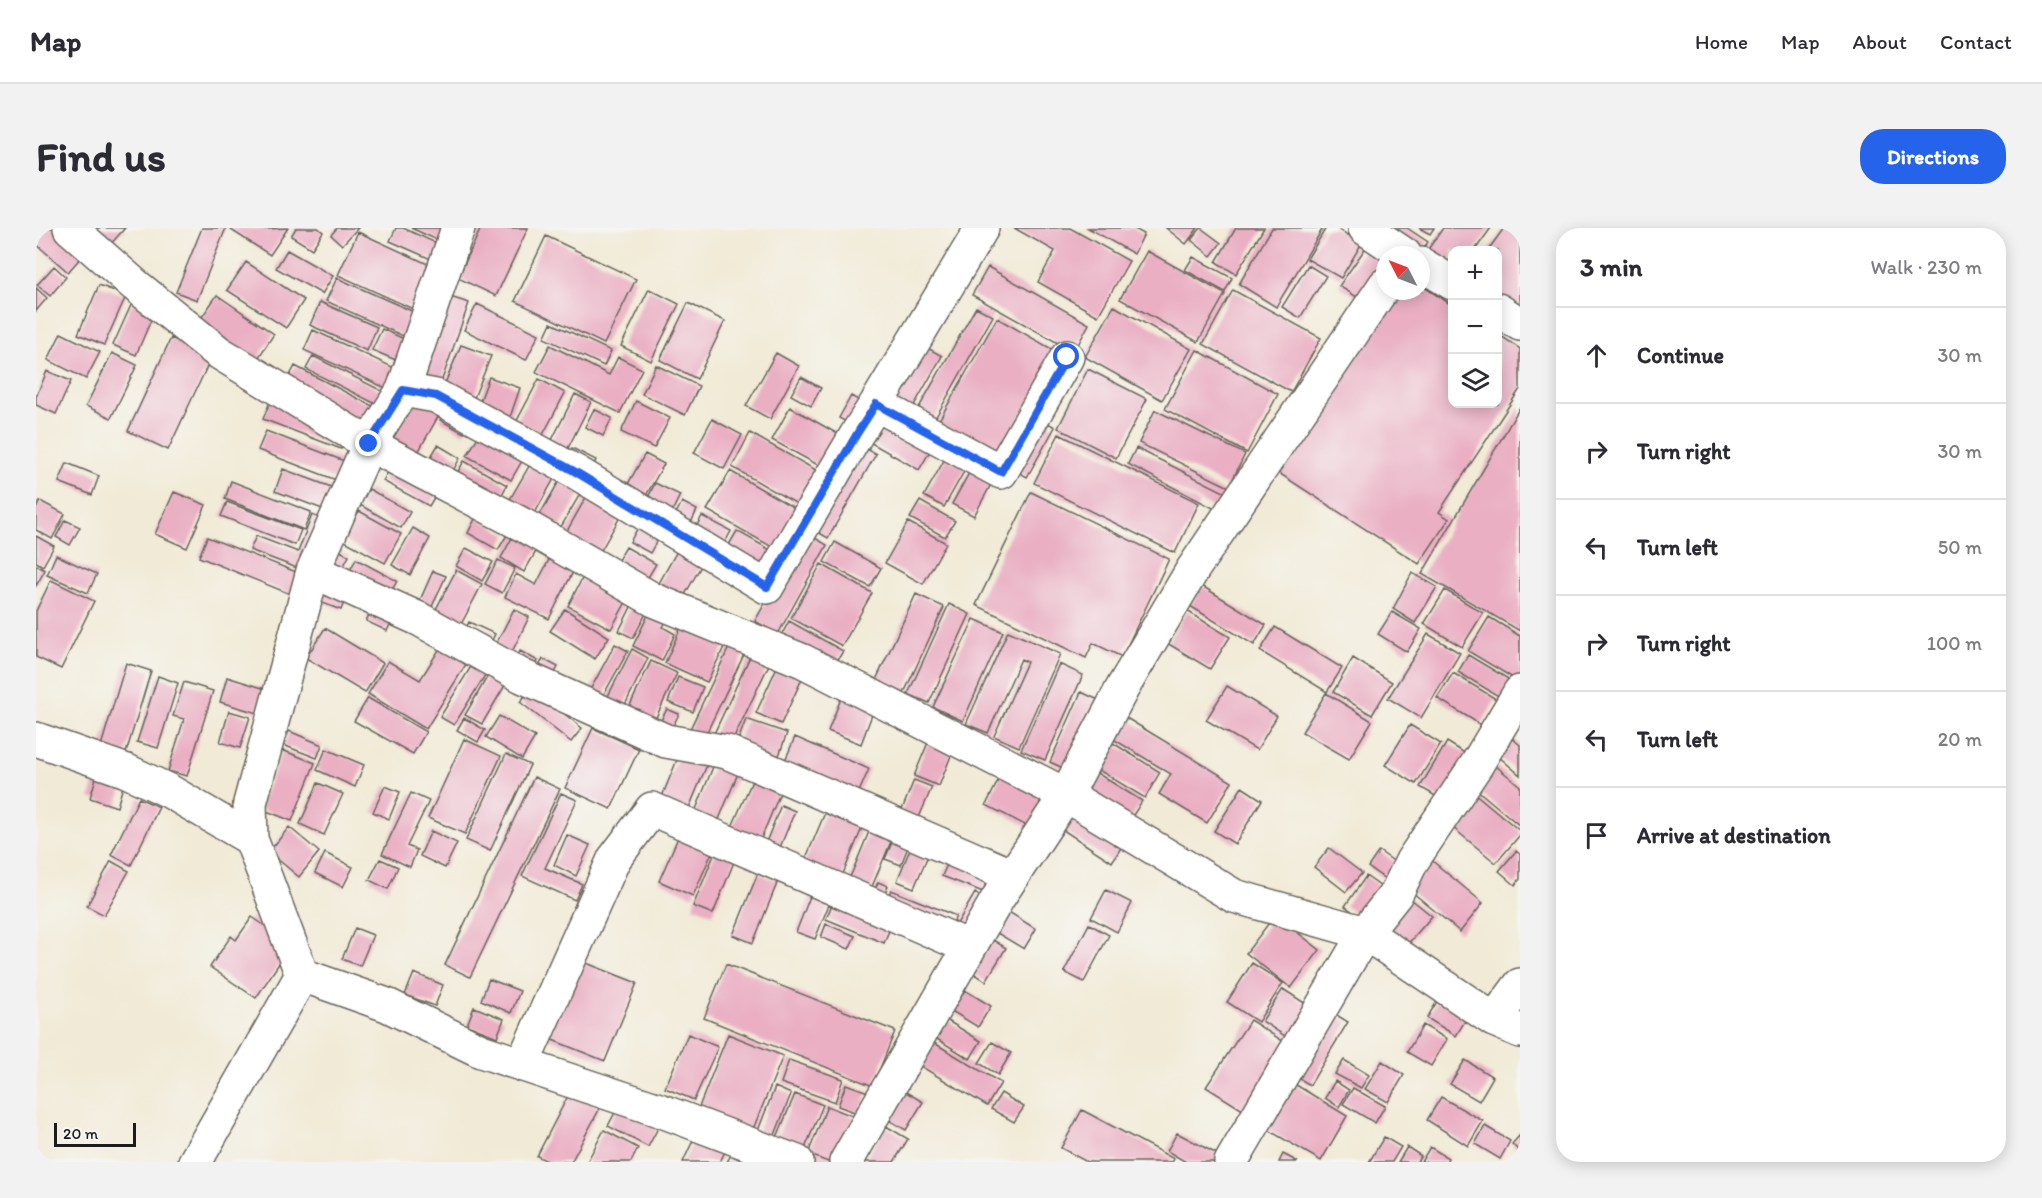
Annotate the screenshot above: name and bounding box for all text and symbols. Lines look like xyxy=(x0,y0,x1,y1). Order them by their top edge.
text: Map xyxy=(30,24,81,58)
text: Home xyxy=(1695,29,1748,54)
text: Map xyxy=(1781,29,1820,54)
text: About xyxy=(1853,29,1907,54)
text: Contact xyxy=(1940,29,2012,54)
button: Directions xyxy=(1860,129,2006,184)
text: Find us xyxy=(36,131,166,182)
north arrow xyxy=(1376,246,1430,300)
map controls xyxy=(1448,246,1502,408)
button: + xyxy=(1448,246,1502,300)
text: 3 min xyxy=(1580,251,1642,283)
text: Walk · 230 m xyxy=(1870,255,1982,279)
button: − xyxy=(1448,300,1502,354)
icon: ahead xyxy=(1580,339,1613,372)
text: Continue xyxy=(1637,342,1724,369)
route start xyxy=(1053,343,1079,369)
text: 30 m xyxy=(1937,343,1982,367)
button: layers xyxy=(1448,354,1502,408)
route end xyxy=(355,430,381,456)
icon: right xyxy=(1580,435,1613,468)
text: Turn right xyxy=(1637,438,1731,465)
text: 30 m xyxy=(1937,439,1982,463)
icon: left xyxy=(1580,531,1613,564)
text: Turn left xyxy=(1637,534,1718,561)
text: 50 m xyxy=(1938,535,1982,559)
icon: right xyxy=(1580,627,1613,660)
text: Turn right xyxy=(1637,630,1731,657)
text: 100 m xyxy=(1927,631,1982,655)
icon: left xyxy=(1580,723,1613,756)
text: Turn left xyxy=(1637,726,1718,753)
text: 20 m xyxy=(1938,727,1982,751)
icon: arrive xyxy=(1580,819,1613,852)
text: Arrive at destination xyxy=(1637,822,1831,849)
scale bar xyxy=(54,1120,136,1148)
text: 20 m xyxy=(63,1124,98,1143)

